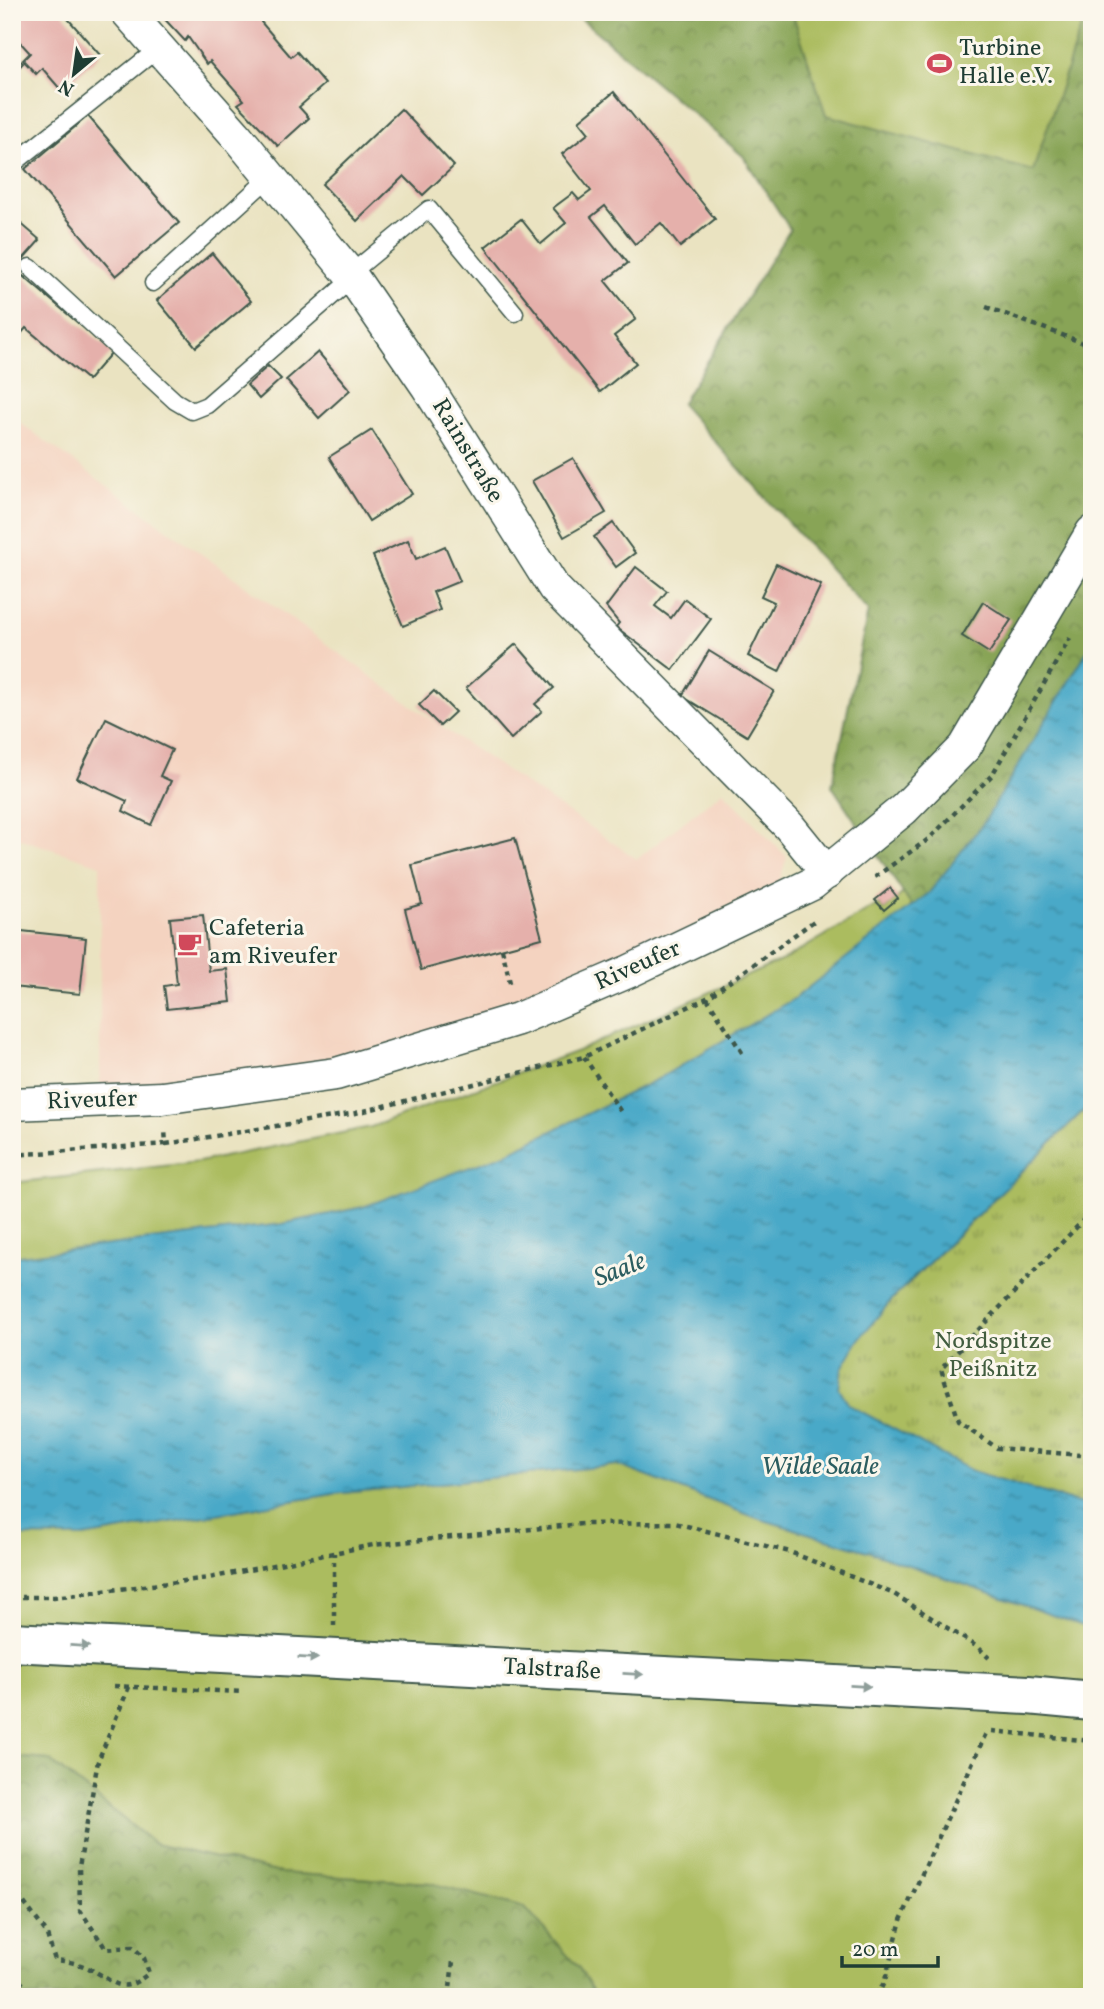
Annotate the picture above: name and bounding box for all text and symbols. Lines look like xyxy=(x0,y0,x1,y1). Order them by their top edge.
place label: Turbine Halle e.V. xyxy=(959,32,1053,94)
north arrow xyxy=(38,38,108,108)
sports icon: Turbine Halle e.V. xyxy=(925,49,953,77)
text: N xyxy=(54,72,79,102)
street label: Rainstraße xyxy=(422,392,512,510)
place label: Cafeteria am Riveufer xyxy=(209,912,338,974)
cafe icon: Cafeteria am Riveufer xyxy=(175,929,203,957)
street label: Riveufer xyxy=(590,932,686,1000)
street label: Riveufer xyxy=(46,1082,138,1120)
water label: Saale xyxy=(589,1243,652,1297)
park label: Nordspitze Peißnitz xyxy=(934,1325,1052,1387)
water label: Wilde Saale xyxy=(761,1449,879,1485)
one-way arrow xyxy=(70,1641,92,1652)
street label: Talstraße xyxy=(502,1650,602,1690)
one-way arrow xyxy=(297,1652,319,1663)
one-way arrow xyxy=(622,1669,644,1680)
one-way arrow xyxy=(849,1681,871,1692)
scale bar xyxy=(842,1925,938,1969)
text: 20 m xyxy=(852,1936,898,1965)

